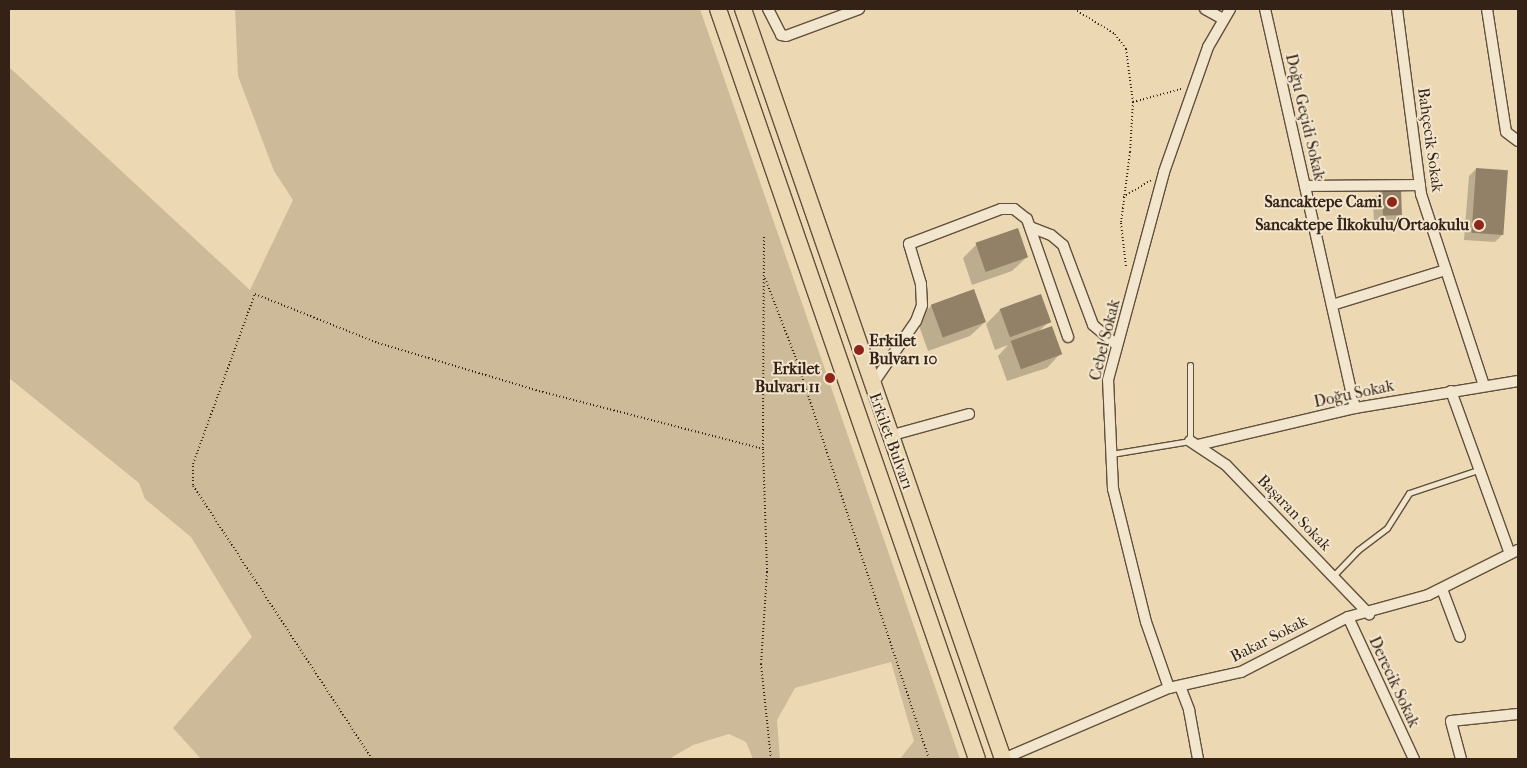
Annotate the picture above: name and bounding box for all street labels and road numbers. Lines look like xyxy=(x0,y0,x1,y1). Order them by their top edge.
street label: Doğu Geçidi Sokak xyxy=(1281,52,1329,182)
street label: Bahçecik Sokak xyxy=(1413,87,1447,193)
street label: Cebel Sokak xyxy=(1086,297,1124,383)
street label: Doğu Sokak xyxy=(1312,376,1396,412)
street label: Erkilet Bulvarı xyxy=(865,390,917,492)
street label: Başaran Sokak xyxy=(1253,471,1335,555)
street label: Bakar Sokak xyxy=(1227,611,1311,667)
street label: Derecik Sokak xyxy=(1365,633,1423,731)

